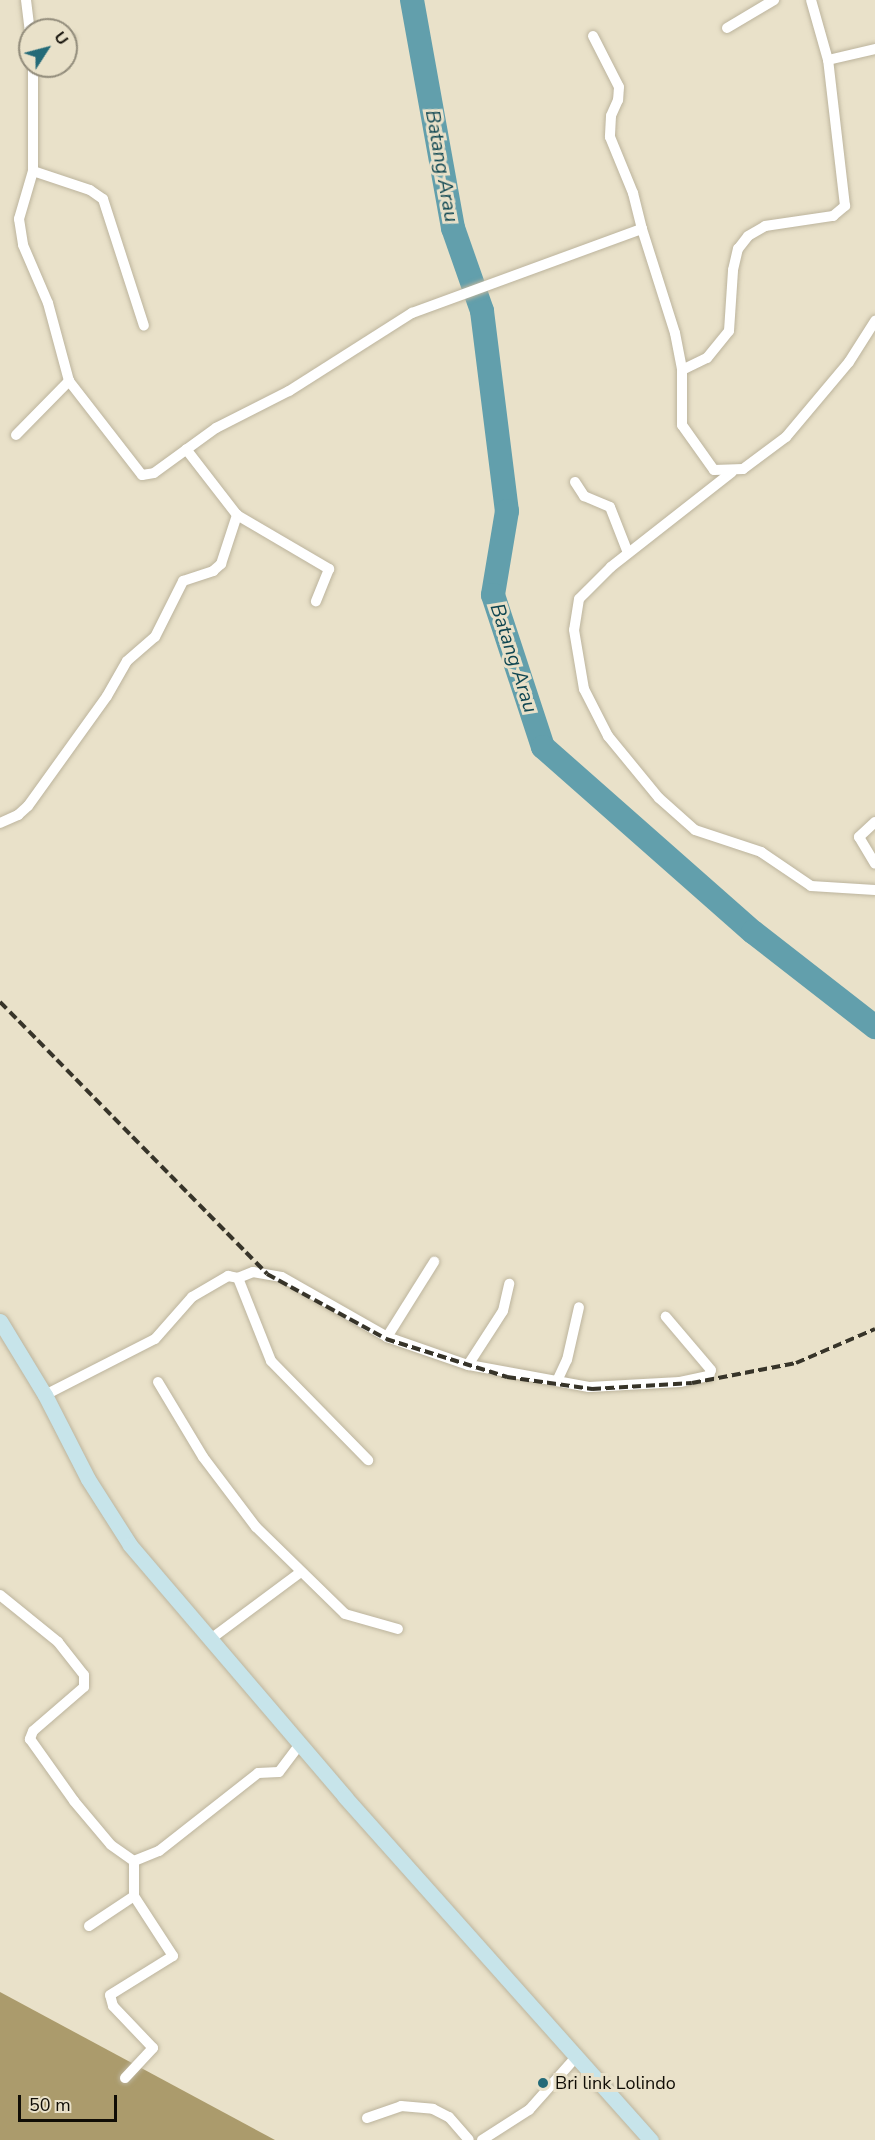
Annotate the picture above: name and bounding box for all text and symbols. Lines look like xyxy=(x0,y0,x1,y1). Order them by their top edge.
north arrow xyxy=(18,18,78,78)
text: U xyxy=(49,27,73,50)
water label: Batang Arau xyxy=(420,108,464,224)
water label: Batang Arau xyxy=(485,600,543,716)
place label: Bri link Lolindo xyxy=(555,2072,676,2094)
marker: Bri link Lolindo xyxy=(536,2076,550,2090)
scale bar xyxy=(21,2083,120,2121)
text: 50 m xyxy=(29,2093,71,2117)

